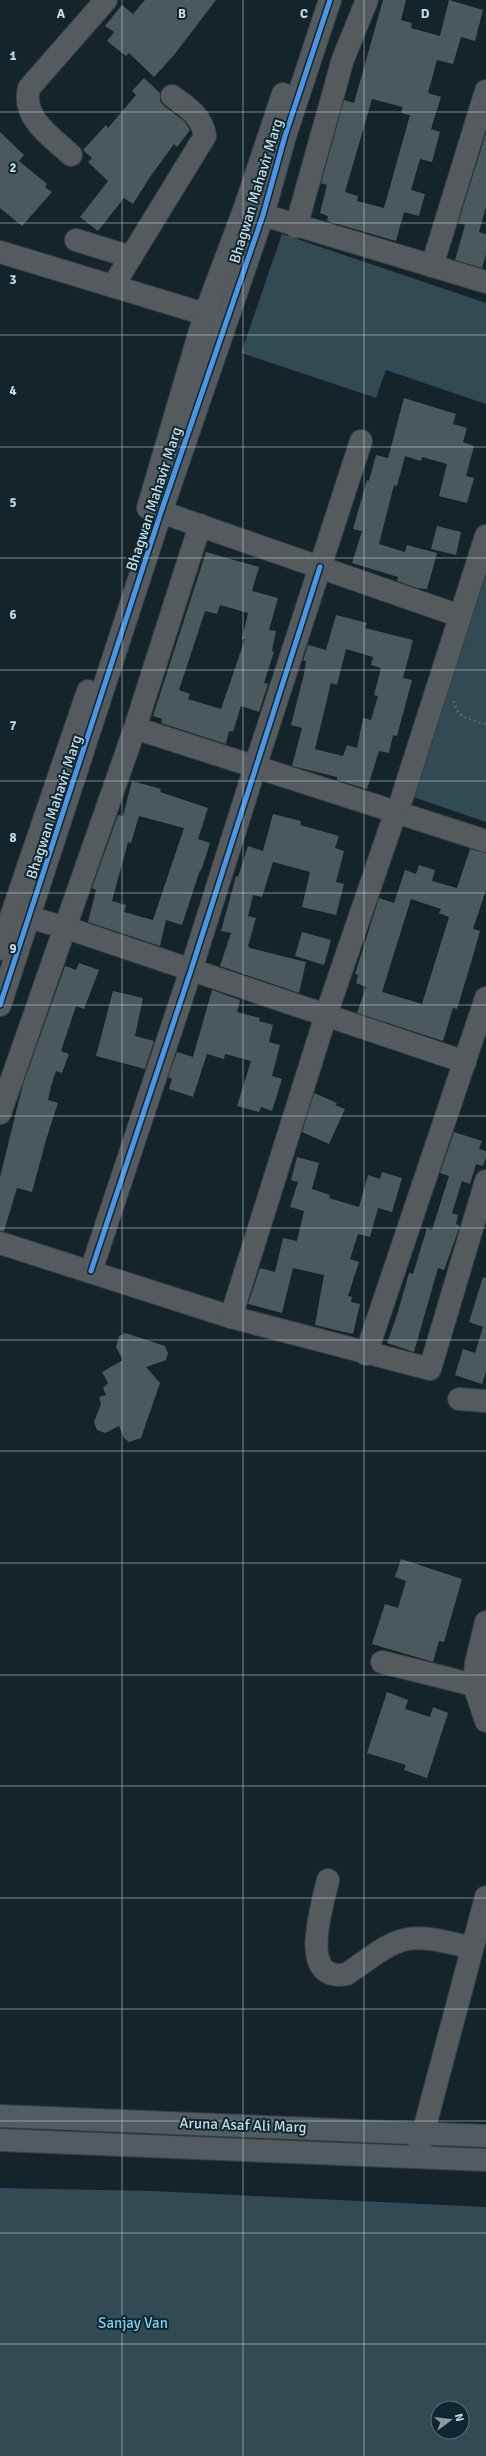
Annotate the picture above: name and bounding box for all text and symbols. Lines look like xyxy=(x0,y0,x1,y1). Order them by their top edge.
text: A xyxy=(57,6,66,22)
text: B xyxy=(178,6,186,22)
text: C xyxy=(300,6,308,22)
text: D xyxy=(421,6,430,22)
text: 1 xyxy=(9,48,17,64)
street label: Bhagwan Mahavir Marg xyxy=(225,116,287,265)
text: 2 xyxy=(9,160,17,176)
text: 3 xyxy=(9,272,17,288)
text: 4 xyxy=(9,383,17,399)
street label: Bhagwan Mahavir Marg xyxy=(122,425,186,573)
text: 5 xyxy=(9,495,17,511)
text: 6 xyxy=(9,607,17,623)
text: 7 xyxy=(9,718,17,734)
street label: Bhagwan Mahavir Marg xyxy=(22,733,86,881)
text: 8 xyxy=(9,830,17,846)
text: 9 xyxy=(9,941,17,957)
street label: Aruna Asaf Ali Marg xyxy=(179,2114,307,2136)
park label: Sanjay Van xyxy=(98,2314,168,2332)
north arrow xyxy=(430,2400,470,2440)
text: N xyxy=(452,2412,466,2423)

